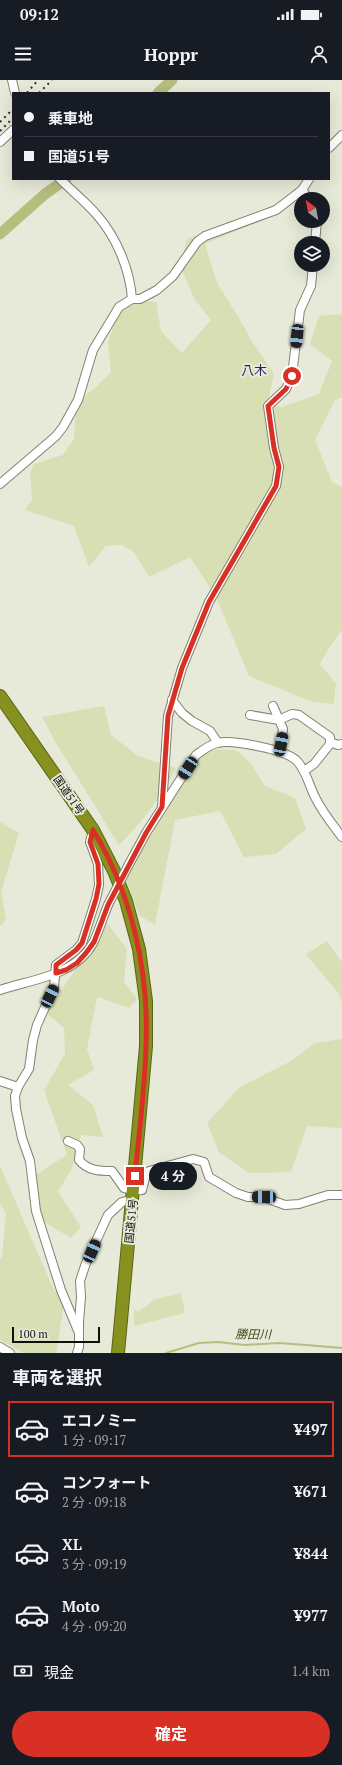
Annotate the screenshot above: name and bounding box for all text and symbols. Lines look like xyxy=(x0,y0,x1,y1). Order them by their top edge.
text: 09:12 xyxy=(20,4,59,24)
text: Hoppr xyxy=(144,42,198,66)
icon: menu xyxy=(12,43,34,65)
icon: person xyxy=(308,43,330,65)
text: 乗車地 xyxy=(48,108,93,128)
text: 国道51号 xyxy=(48,146,110,166)
north arrow xyxy=(294,192,330,228)
map controls xyxy=(294,192,330,272)
button: layers xyxy=(294,236,330,272)
car xyxy=(290,323,304,349)
district label: 八木 xyxy=(241,361,267,379)
route start xyxy=(283,367,301,385)
car xyxy=(273,731,289,757)
car xyxy=(176,755,200,781)
street label: 国道51号 xyxy=(50,773,88,817)
car xyxy=(39,983,61,1009)
callout: 4 分 xyxy=(149,1162,197,1190)
route end xyxy=(126,1167,144,1185)
text: 4 分 xyxy=(161,1167,185,1185)
car xyxy=(252,1191,276,1203)
street label: 国道51号 xyxy=(122,1198,140,1244)
car xyxy=(82,1238,102,1264)
scale bar xyxy=(12,1325,100,1344)
water label: 勝田川 xyxy=(235,1326,273,1342)
text: 100 m xyxy=(18,1327,48,1341)
text: 車両を選択 xyxy=(12,1365,102,1389)
text: エコノミー xyxy=(62,1410,137,1430)
icon: car xyxy=(14,1411,50,1447)
text: ¥497 xyxy=(294,1419,328,1439)
text: 1 分 · 09:17 xyxy=(62,1431,127,1449)
text: コンフォート xyxy=(62,1472,152,1492)
icon: car xyxy=(14,1473,50,1509)
text: ¥671 xyxy=(294,1481,328,1501)
text: 2 分 · 09:18 xyxy=(62,1493,127,1511)
text: XL xyxy=(62,1534,82,1554)
icon: car xyxy=(14,1535,50,1571)
text: ¥844 xyxy=(294,1543,328,1563)
text: 3 分 · 09:19 xyxy=(62,1555,127,1573)
text: Moto xyxy=(62,1596,100,1616)
icon: car xyxy=(14,1597,50,1633)
text: ¥977 xyxy=(294,1605,328,1625)
text: 4 分 · 09:20 xyxy=(62,1617,127,1635)
icon: cash xyxy=(12,1660,34,1682)
text: 現金 xyxy=(44,1662,74,1682)
text: 1.4 km xyxy=(291,1662,330,1680)
button: 確定 xyxy=(12,1711,330,1757)

